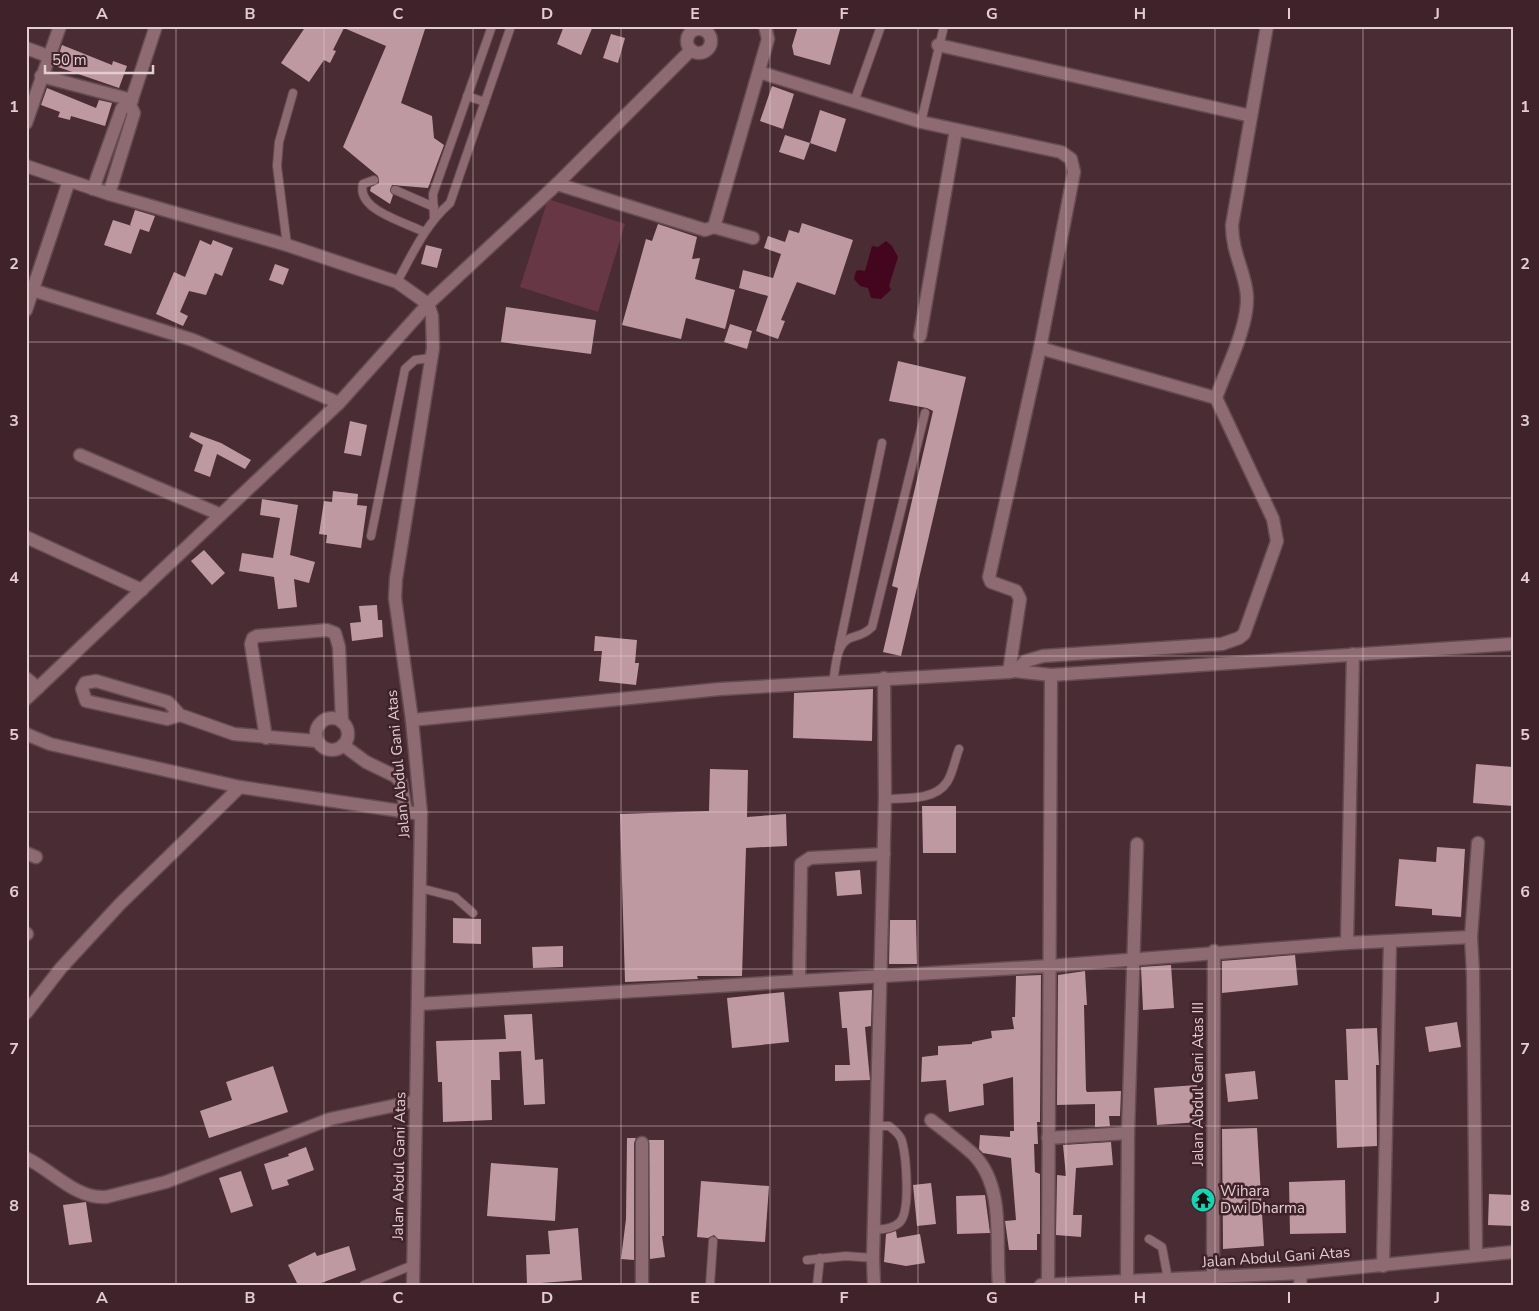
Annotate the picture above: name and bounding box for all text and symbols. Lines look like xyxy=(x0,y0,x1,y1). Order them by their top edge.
text: A xyxy=(96,3,108,25)
text: B xyxy=(244,3,256,25)
text: C xyxy=(393,3,404,25)
text: D xyxy=(541,3,553,25)
text: E xyxy=(690,3,700,25)
text: F xyxy=(840,3,849,25)
text: G xyxy=(986,3,998,25)
text: H xyxy=(1134,3,1146,25)
text: I xyxy=(1287,3,1291,25)
text: J xyxy=(1433,3,1440,25)
scale bar xyxy=(45,42,152,74)
text: 50 m xyxy=(52,50,87,70)
text: 1 xyxy=(9,96,19,118)
text: 1 xyxy=(1520,96,1530,118)
text: 2 xyxy=(9,253,19,275)
text: 2 xyxy=(1520,253,1530,275)
text: 3 xyxy=(9,410,19,432)
text: 3 xyxy=(1520,410,1530,432)
text: 4 xyxy=(9,567,19,589)
text: 4 xyxy=(1520,567,1530,589)
street label: Jalan Abdul Gani Atas xyxy=(382,689,415,840)
text: 5 xyxy=(9,724,19,746)
text: 5 xyxy=(1520,724,1530,746)
text: 6 xyxy=(9,881,19,903)
text: 6 xyxy=(1520,881,1530,903)
street label: Jalan Abdul Gani Atas III xyxy=(1188,1002,1208,1167)
text: 7 xyxy=(9,1038,19,1060)
text: 7 xyxy=(1520,1038,1530,1060)
street label: Jalan Abdul Gani Atas xyxy=(388,1092,410,1241)
place label: Wihara Dwi Dharma xyxy=(1220,1181,1305,1218)
temple icon: Wihara Dwi Dharma xyxy=(1190,1187,1216,1213)
text: 8 xyxy=(9,1195,19,1217)
text: 8 xyxy=(1520,1195,1530,1217)
street label: Jalan Abdul Gani Atas xyxy=(1200,1242,1351,1272)
text: A xyxy=(96,1287,108,1309)
text: B xyxy=(244,1287,256,1309)
text: C xyxy=(393,1287,404,1309)
text: D xyxy=(541,1287,553,1309)
text: E xyxy=(690,1287,700,1309)
text: F xyxy=(840,1287,849,1309)
text: G xyxy=(986,1287,998,1309)
text: H xyxy=(1134,1287,1146,1309)
text: I xyxy=(1287,1287,1291,1309)
text: J xyxy=(1433,1287,1440,1309)

